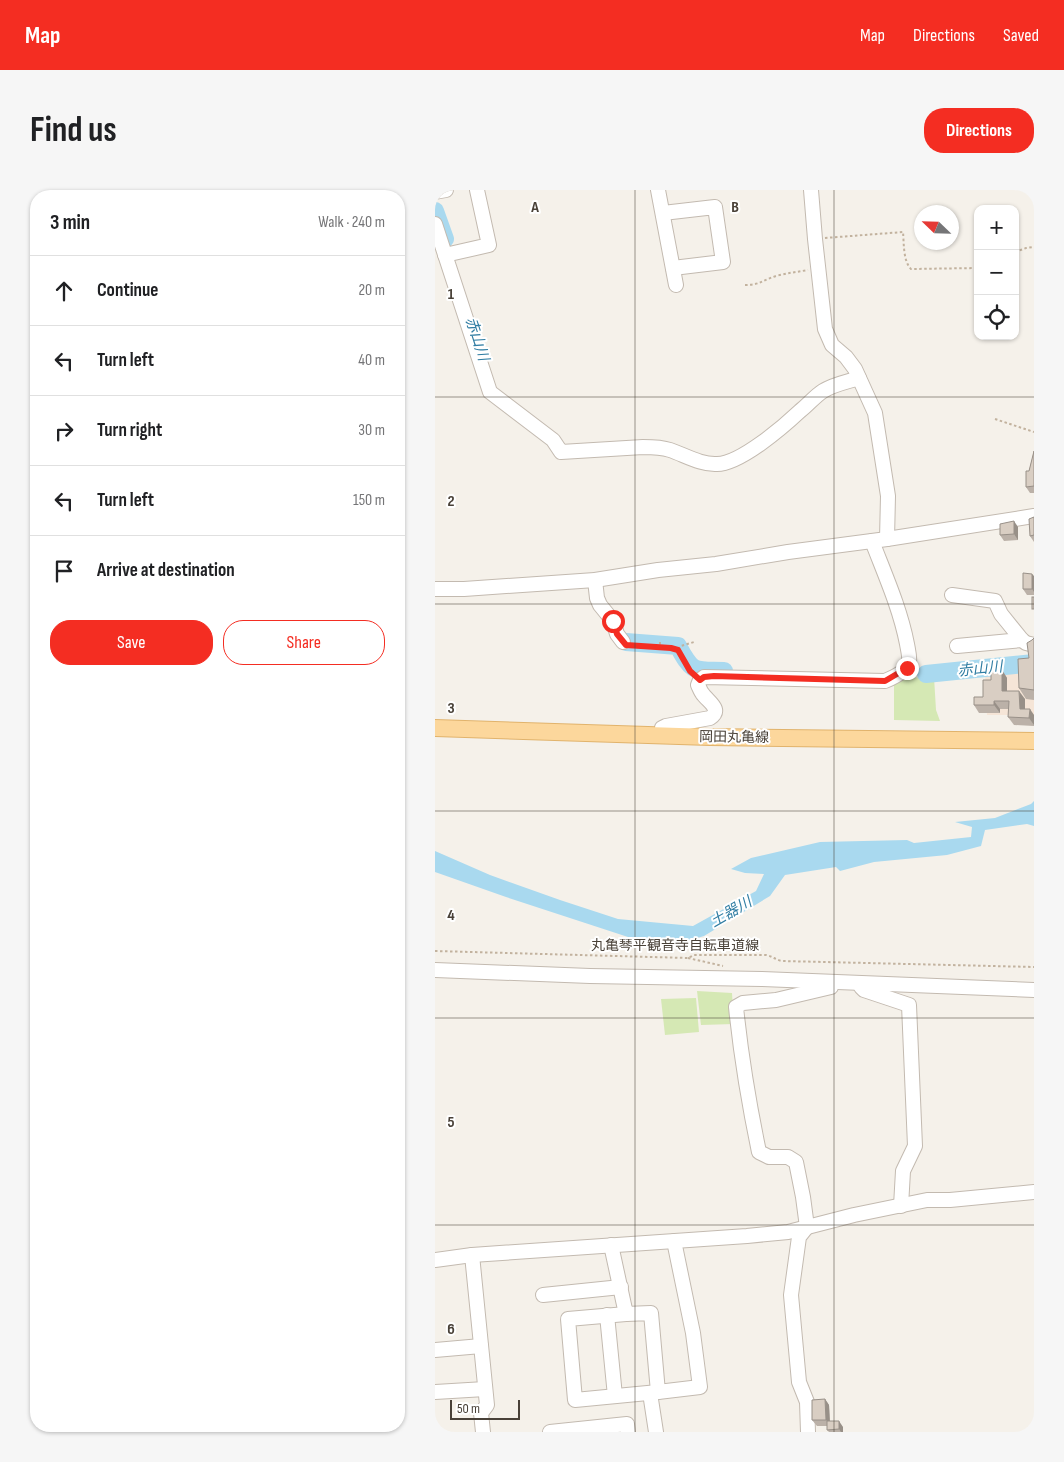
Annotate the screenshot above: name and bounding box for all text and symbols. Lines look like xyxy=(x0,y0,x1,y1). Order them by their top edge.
text: Map xyxy=(25,21,60,50)
text: Map xyxy=(860,25,885,46)
text: Directions xyxy=(913,25,975,46)
text: Saved xyxy=(1003,25,1039,46)
button: Directions xyxy=(924,108,1034,153)
text: Find us xyxy=(30,109,117,152)
text: A xyxy=(530,198,539,217)
text: B xyxy=(731,198,739,217)
north arrow xyxy=(914,205,959,250)
map controls xyxy=(974,205,1019,340)
button: + xyxy=(974,205,1019,250)
text: 3 min xyxy=(50,210,90,235)
text: Walk · 240 m xyxy=(318,213,385,232)
button: − xyxy=(974,250,1019,295)
icon: ahead xyxy=(50,277,78,305)
text: Continue xyxy=(97,279,158,302)
text: 20 m xyxy=(358,281,385,300)
text: 1 xyxy=(448,285,455,304)
button: locate xyxy=(974,295,1019,340)
water label: 赤山川 xyxy=(461,315,494,365)
icon: left xyxy=(50,347,78,375)
text: Turn left xyxy=(97,349,154,372)
text: 40 m xyxy=(358,351,385,370)
icon: right xyxy=(50,417,78,445)
text: Turn right xyxy=(97,419,162,442)
text: 30 m xyxy=(358,421,385,440)
icon: left xyxy=(50,487,78,515)
text: Turn left xyxy=(97,489,154,512)
text: 150 m xyxy=(353,491,385,510)
text: 2 xyxy=(447,492,455,511)
icon: arrive xyxy=(50,557,78,585)
text: Arrive at destination xyxy=(97,559,235,582)
route start xyxy=(602,610,625,633)
button: Save xyxy=(50,620,213,665)
button: Share xyxy=(223,620,385,665)
route end xyxy=(896,657,919,680)
water label: 赤山川 xyxy=(957,657,1005,681)
text: 3 xyxy=(447,699,455,718)
street label: 岡田丸亀線 xyxy=(699,728,769,746)
water label: 土器川 xyxy=(707,892,757,931)
text: 4 xyxy=(447,906,455,925)
street label: 丸亀琴平観音寺自転車道線 xyxy=(591,937,759,954)
text: 5 xyxy=(447,1113,455,1132)
text: 6 xyxy=(447,1320,455,1339)
scale bar xyxy=(450,1397,520,1420)
text: 50 m xyxy=(457,1400,480,1417)

